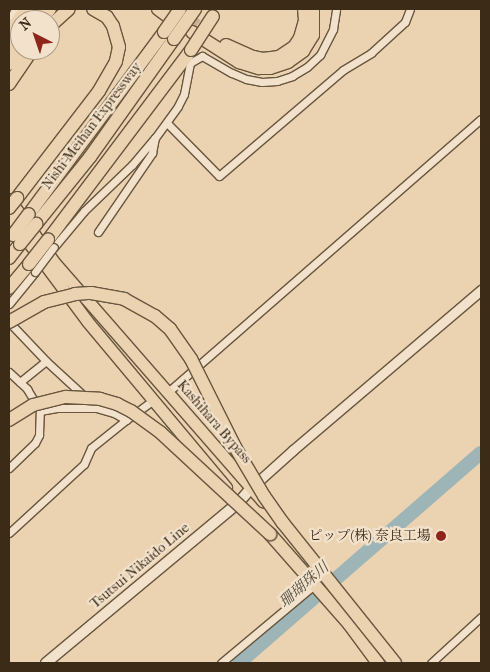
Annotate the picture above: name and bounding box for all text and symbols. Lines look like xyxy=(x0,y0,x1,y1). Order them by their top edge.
north arrow xyxy=(10,10,60,60)
text: N xyxy=(16,14,35,34)
street label: Nishi-Meihan Expressway xyxy=(39,59,145,193)
street label: Kashihara Bypass xyxy=(173,377,255,467)
street label: Tsutsui Nikaido Line xyxy=(87,520,193,612)
place label: ピップ(株) 奈良工場 xyxy=(308,528,431,544)
marker: ピップ(株) 奈良工場 xyxy=(435,530,447,542)
water label: 珊瑚珠川 xyxy=(275,559,333,611)

